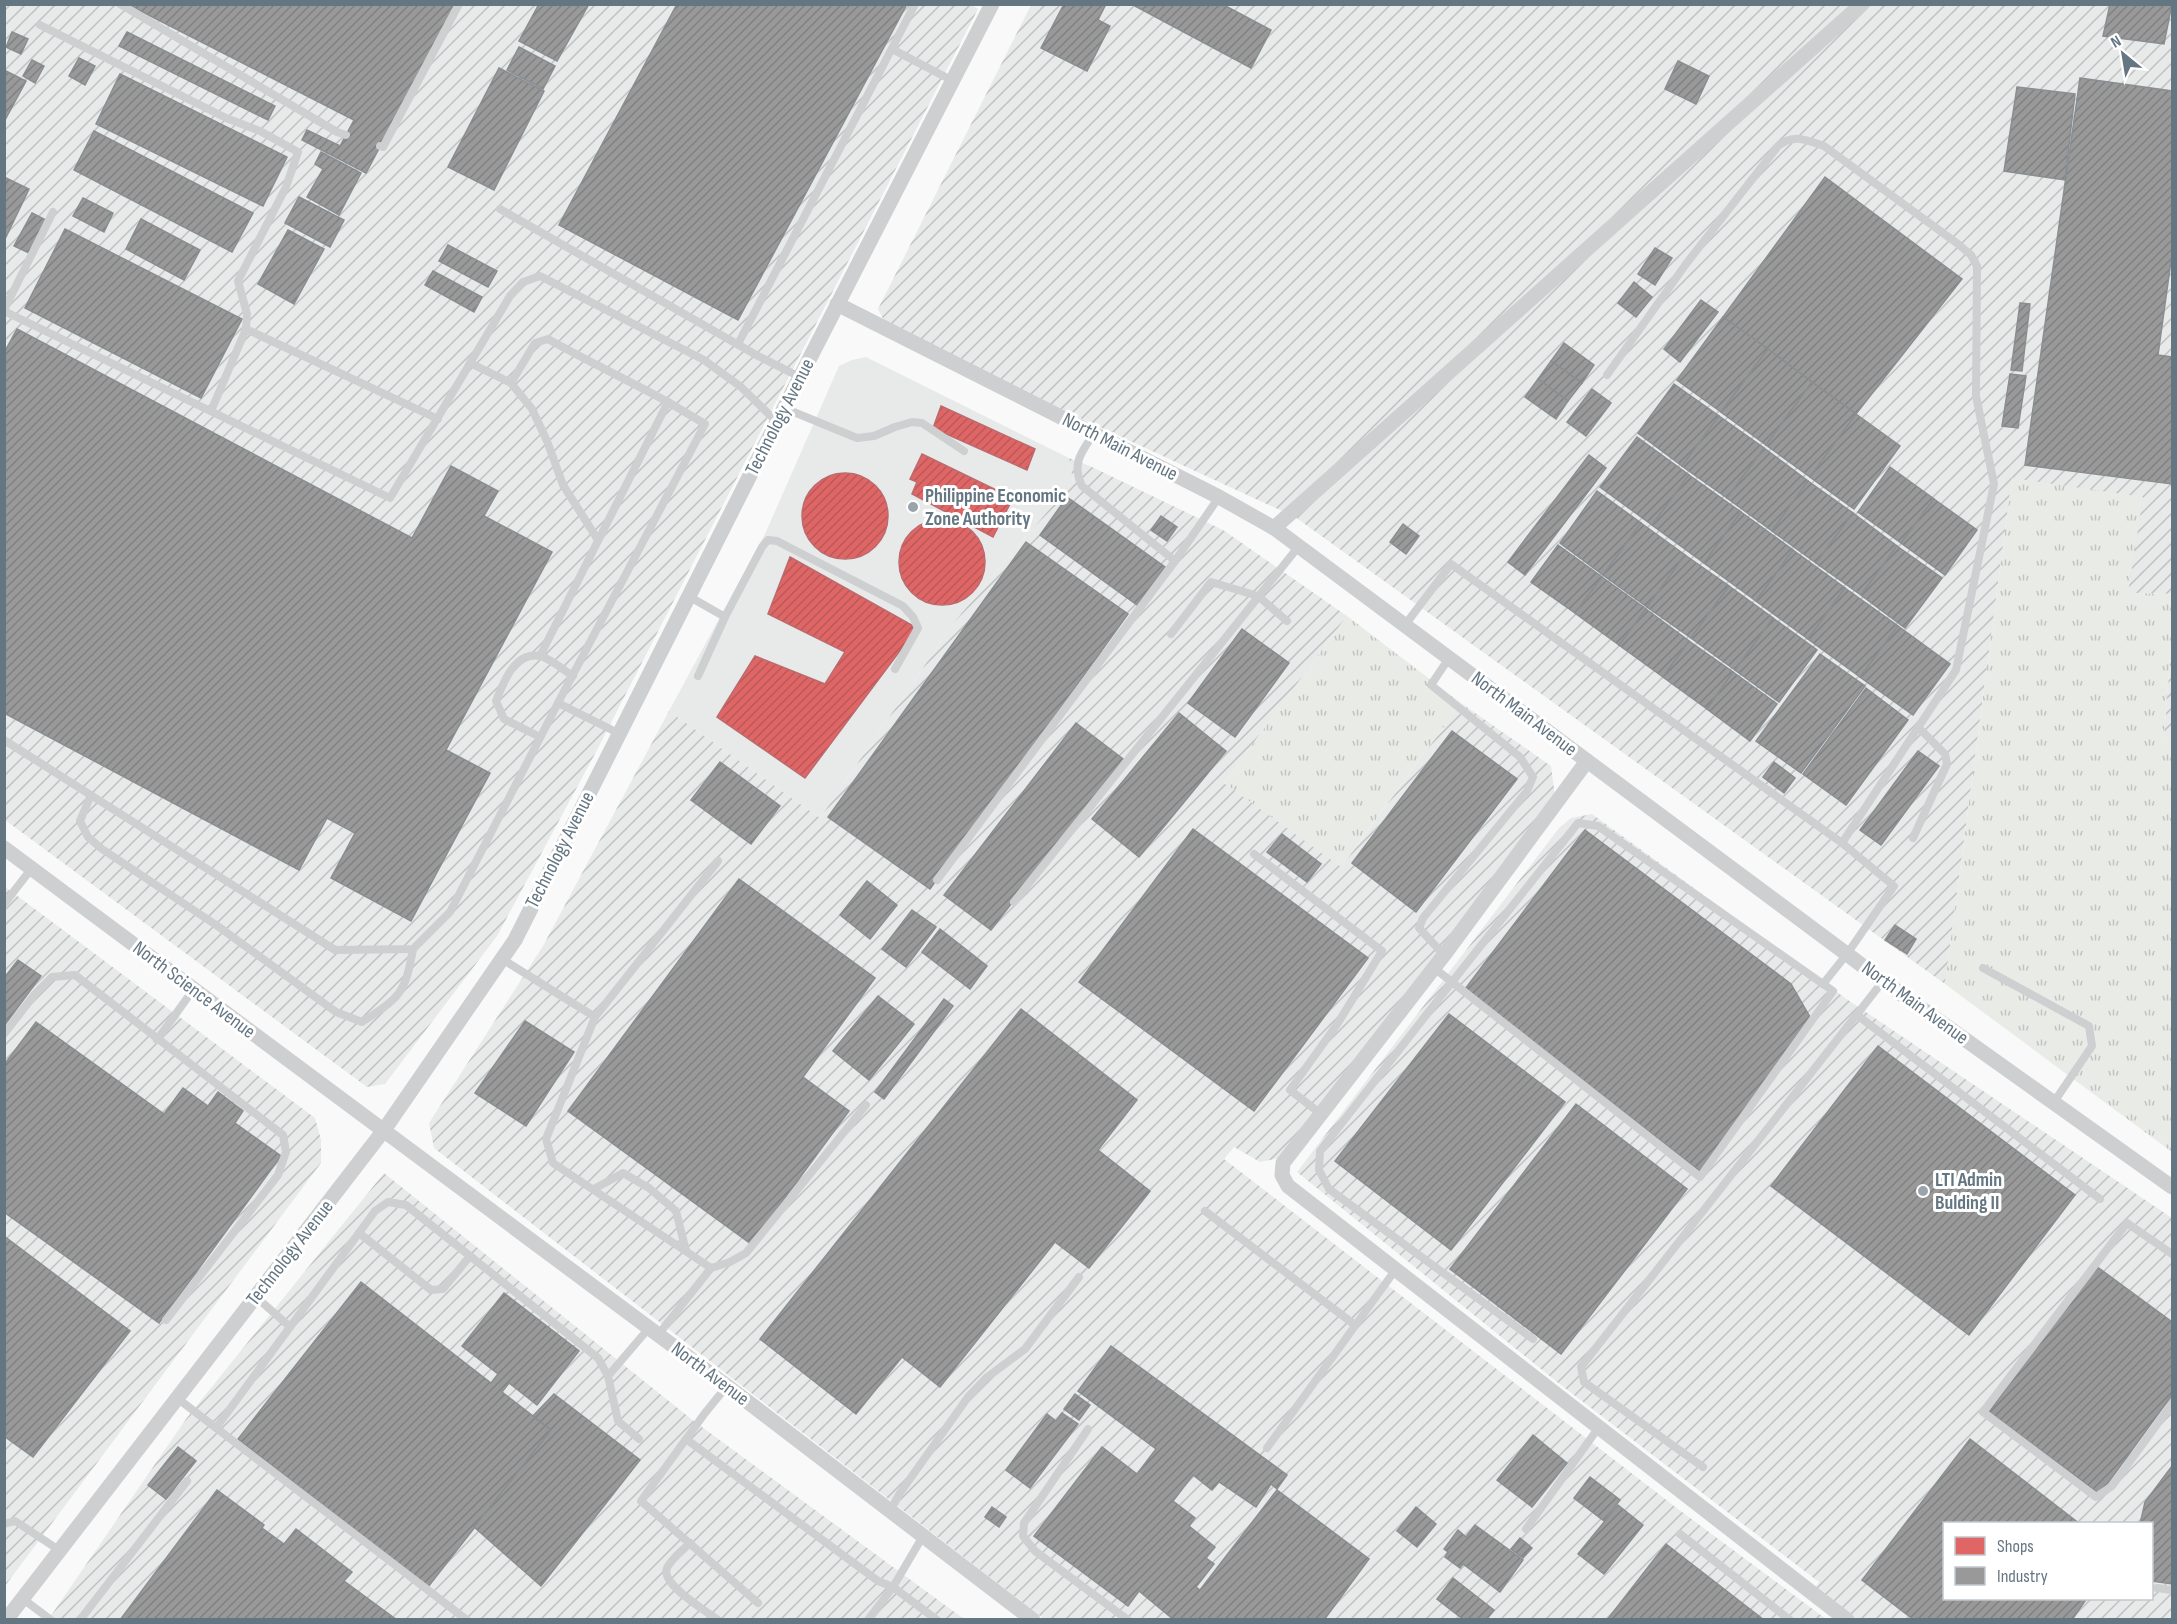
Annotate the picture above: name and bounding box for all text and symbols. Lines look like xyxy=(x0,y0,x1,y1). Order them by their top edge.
north arrow xyxy=(2093,24,2153,84)
text: N xyxy=(2108,32,2125,53)
street label: Technology Avenue xyxy=(740,355,820,479)
street label: North Main Avenue xyxy=(1058,408,1182,486)
place label: Philippine Economic Zone Authority xyxy=(925,484,1066,531)
marker: Philippine Economic Zone Authority xyxy=(906,500,920,514)
street label: North Main Avenue xyxy=(1466,666,1582,762)
street label: Technology Avenue xyxy=(520,788,600,912)
street label: North Science Avenue xyxy=(128,936,260,1044)
street label: North Main Avenue xyxy=(1857,956,1973,1050)
place label: LTI Admin Bulding II xyxy=(1935,1168,2002,1215)
marker: LTI Admin Bulding II xyxy=(1916,1184,1930,1198)
street label: Technology Avenue xyxy=(241,1195,339,1311)
street label: North Avenue xyxy=(666,1337,754,1411)
legend xyxy=(1943,1522,2153,1600)
text: Shops xyxy=(1997,1536,2034,1557)
text: Industry xyxy=(1997,1566,2048,1587)

